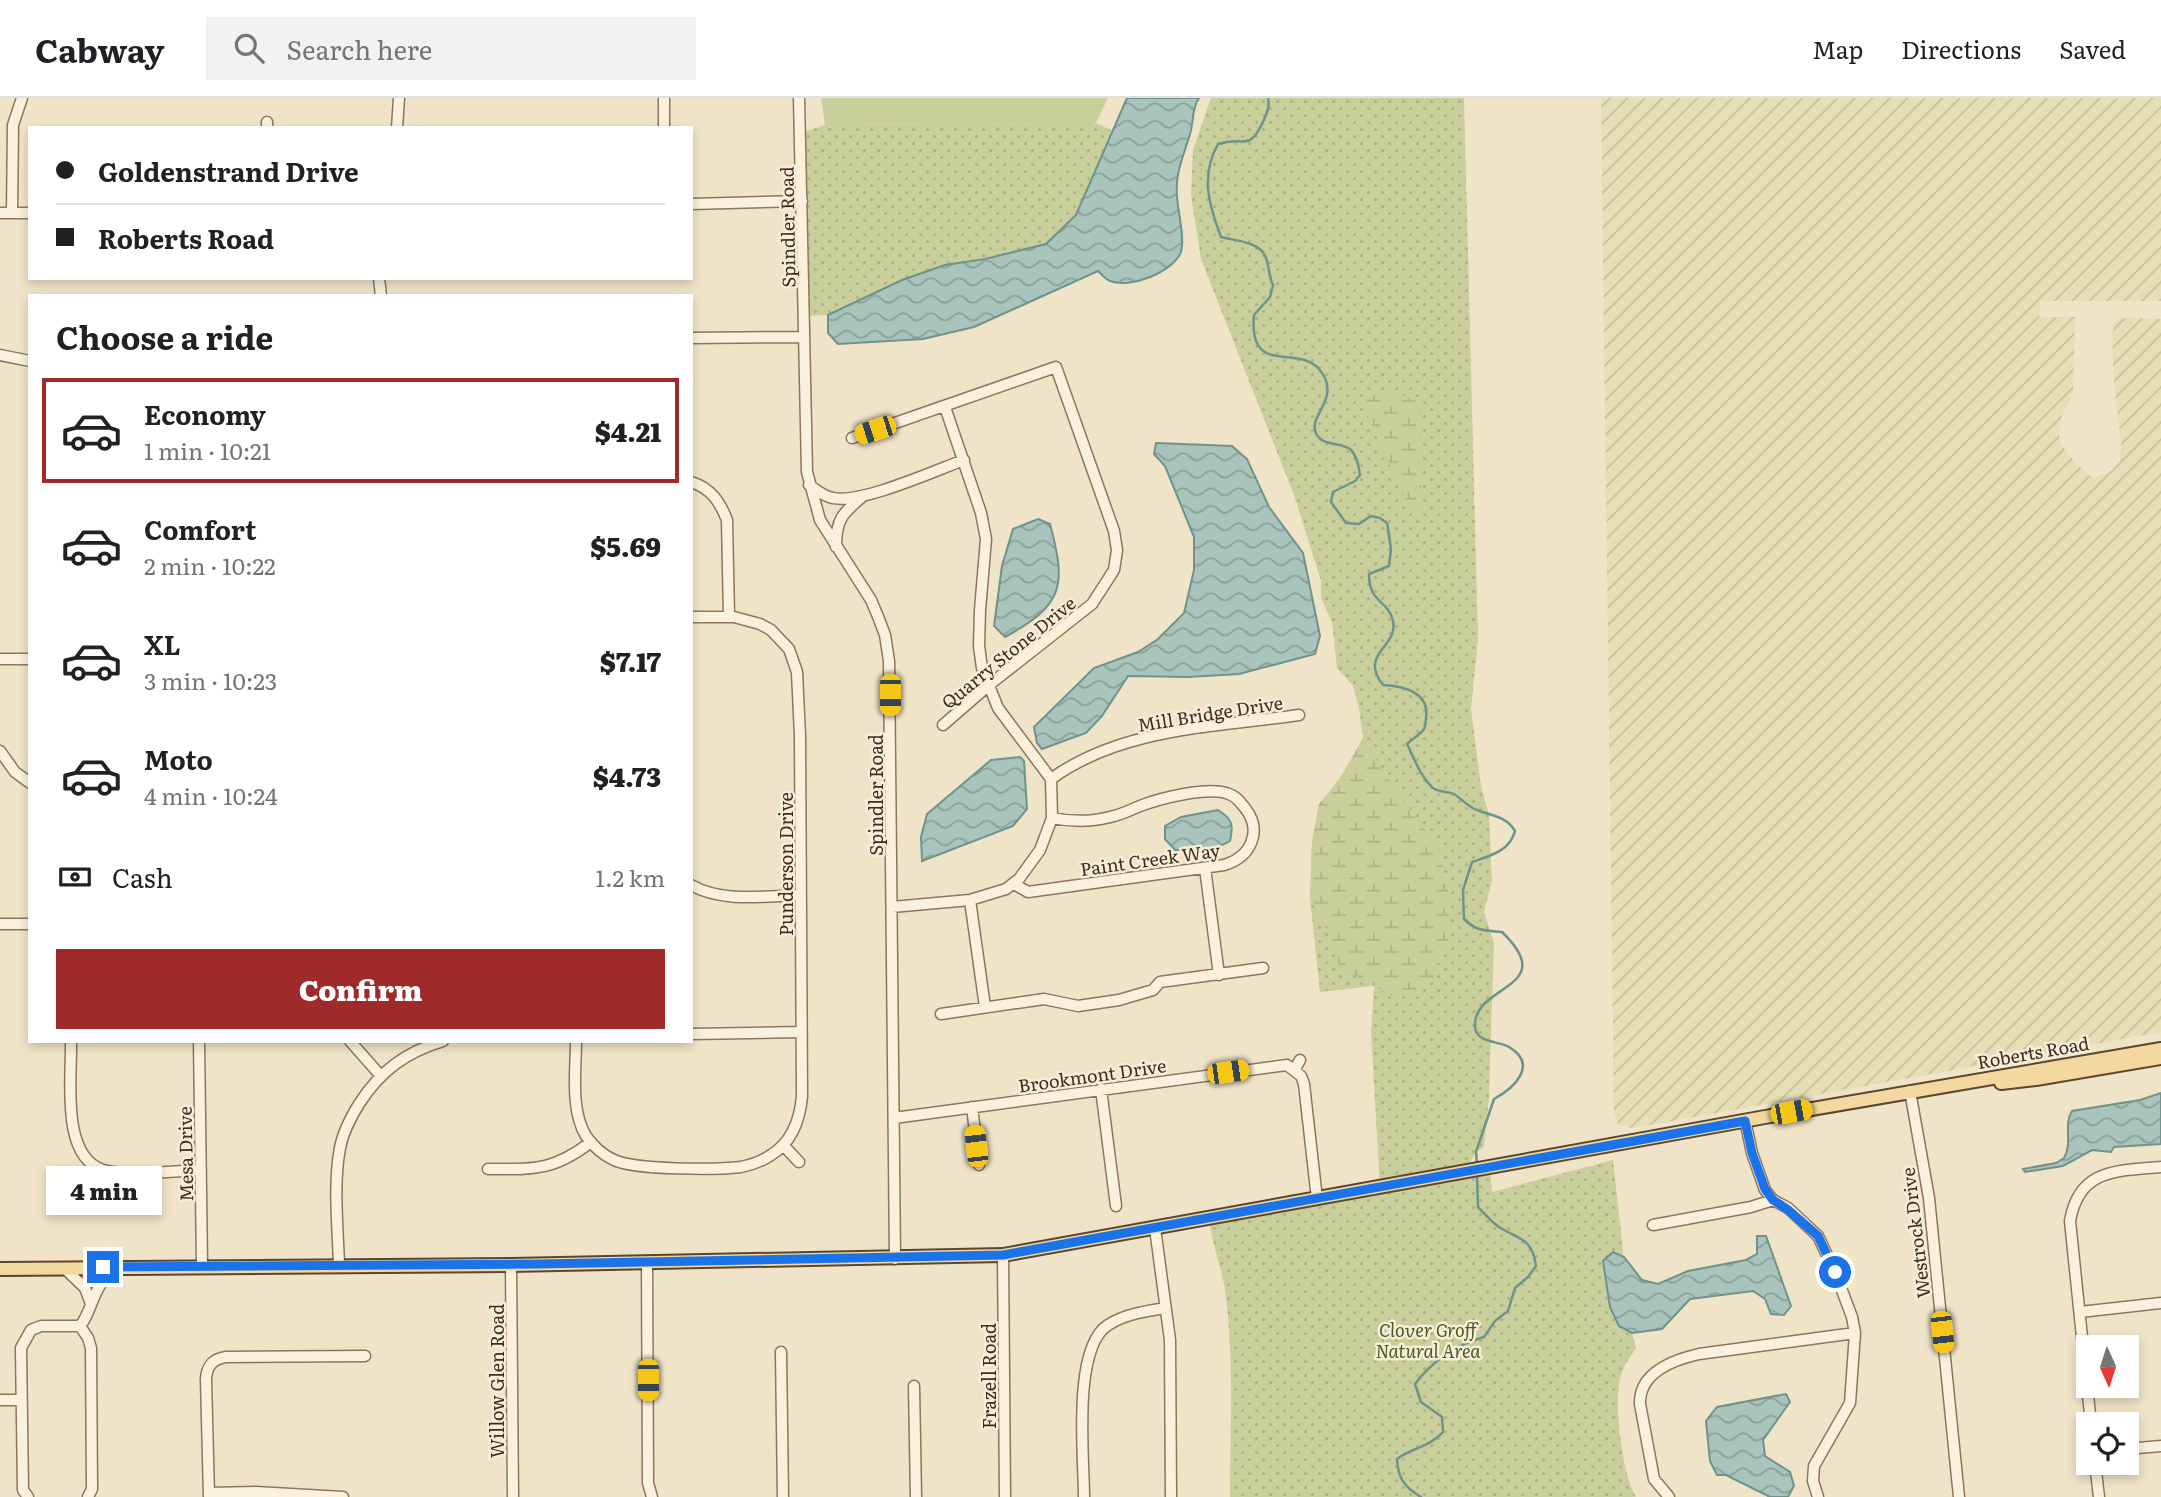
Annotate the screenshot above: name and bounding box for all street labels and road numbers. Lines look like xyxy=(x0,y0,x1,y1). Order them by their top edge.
street label: Spindler Road xyxy=(772,166,802,288)
street label: Quarry Stone Drive xyxy=(935,589,1081,715)
street label: Mill Bridge Drive xyxy=(1135,688,1285,738)
street label: Spindler Road xyxy=(862,734,889,856)
street label: Punderson Drive xyxy=(772,792,799,936)
street label: Paint Creek Way xyxy=(1078,836,1222,882)
street label: Roberts Road xyxy=(1975,1029,2091,1075)
street label: Brookmont Drive xyxy=(1016,1051,1168,1099)
street label: Mesa Drive xyxy=(171,1106,199,1202)
street label: Westrock Drive xyxy=(1894,1166,1936,1300)
street label: Willow Glen Road xyxy=(483,1304,510,1458)
street label: Frazell Road xyxy=(975,1323,1002,1429)

